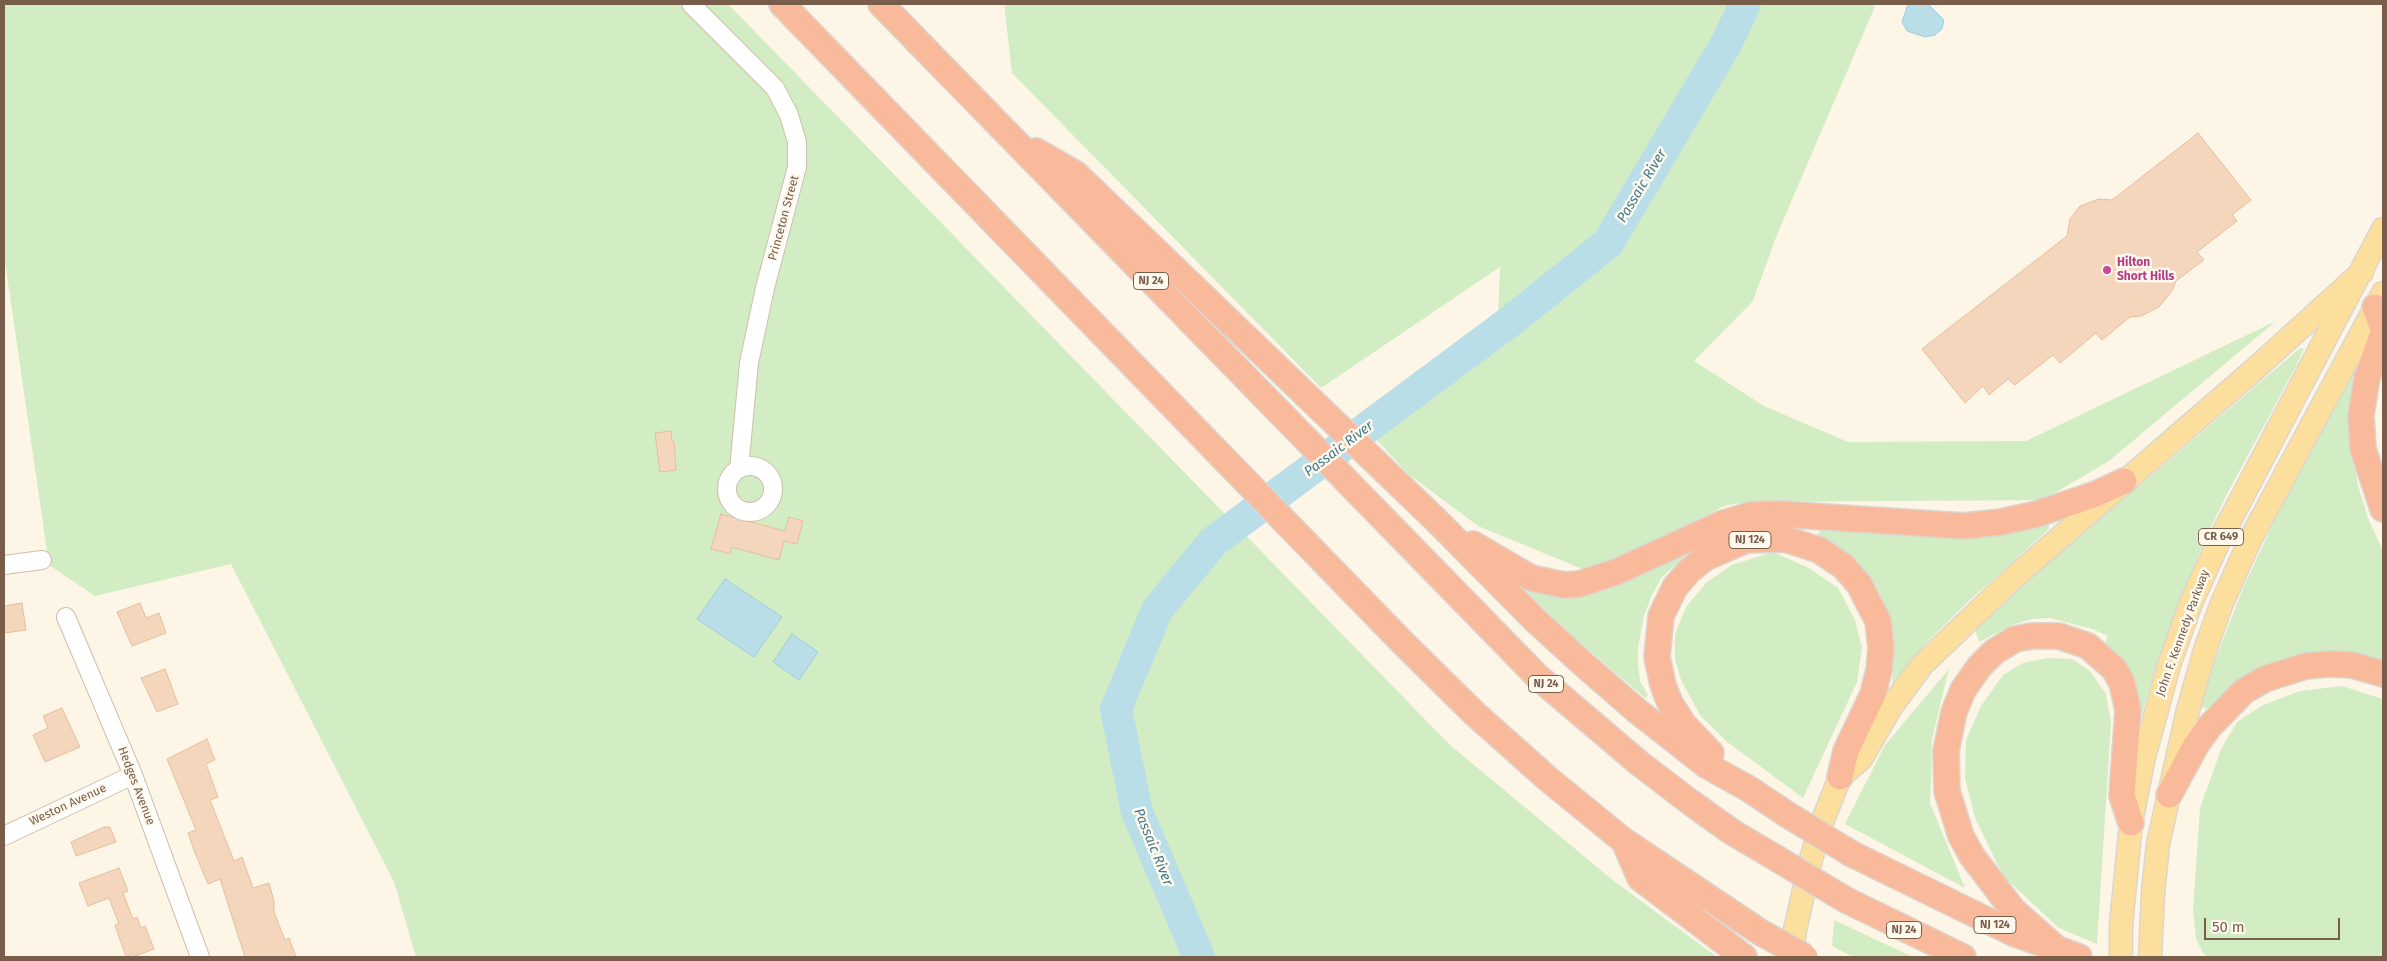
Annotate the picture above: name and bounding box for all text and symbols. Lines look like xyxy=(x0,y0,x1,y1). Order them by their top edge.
water label: Passaic River xyxy=(1614,146,1670,226)
street label: Princeton Street xyxy=(766,174,802,262)
place label: Hilton Short Hills xyxy=(2117,256,2174,284)
marker: Hilton Short Hills xyxy=(2101,264,2113,276)
road number: NJ 24 xyxy=(1134,272,1168,290)
water label: Passaic River xyxy=(1301,418,1377,480)
road number: CR 649 xyxy=(2198,528,2244,546)
road number: NJ 124 xyxy=(1729,532,1771,548)
street label: John F. Kennedy Parkway xyxy=(2153,568,2213,698)
road number: NJ 24 xyxy=(1528,676,1564,692)
street label: Hedges Avenue xyxy=(114,745,158,827)
street label: Weston Avenue xyxy=(27,781,109,829)
water label: Passaic River xyxy=(1130,806,1176,888)
scale bar xyxy=(2207,908,2343,940)
road number: NJ 124 xyxy=(1974,916,2016,934)
text: 50 m xyxy=(2212,918,2245,936)
road number: NJ 24 xyxy=(1886,922,1922,938)

